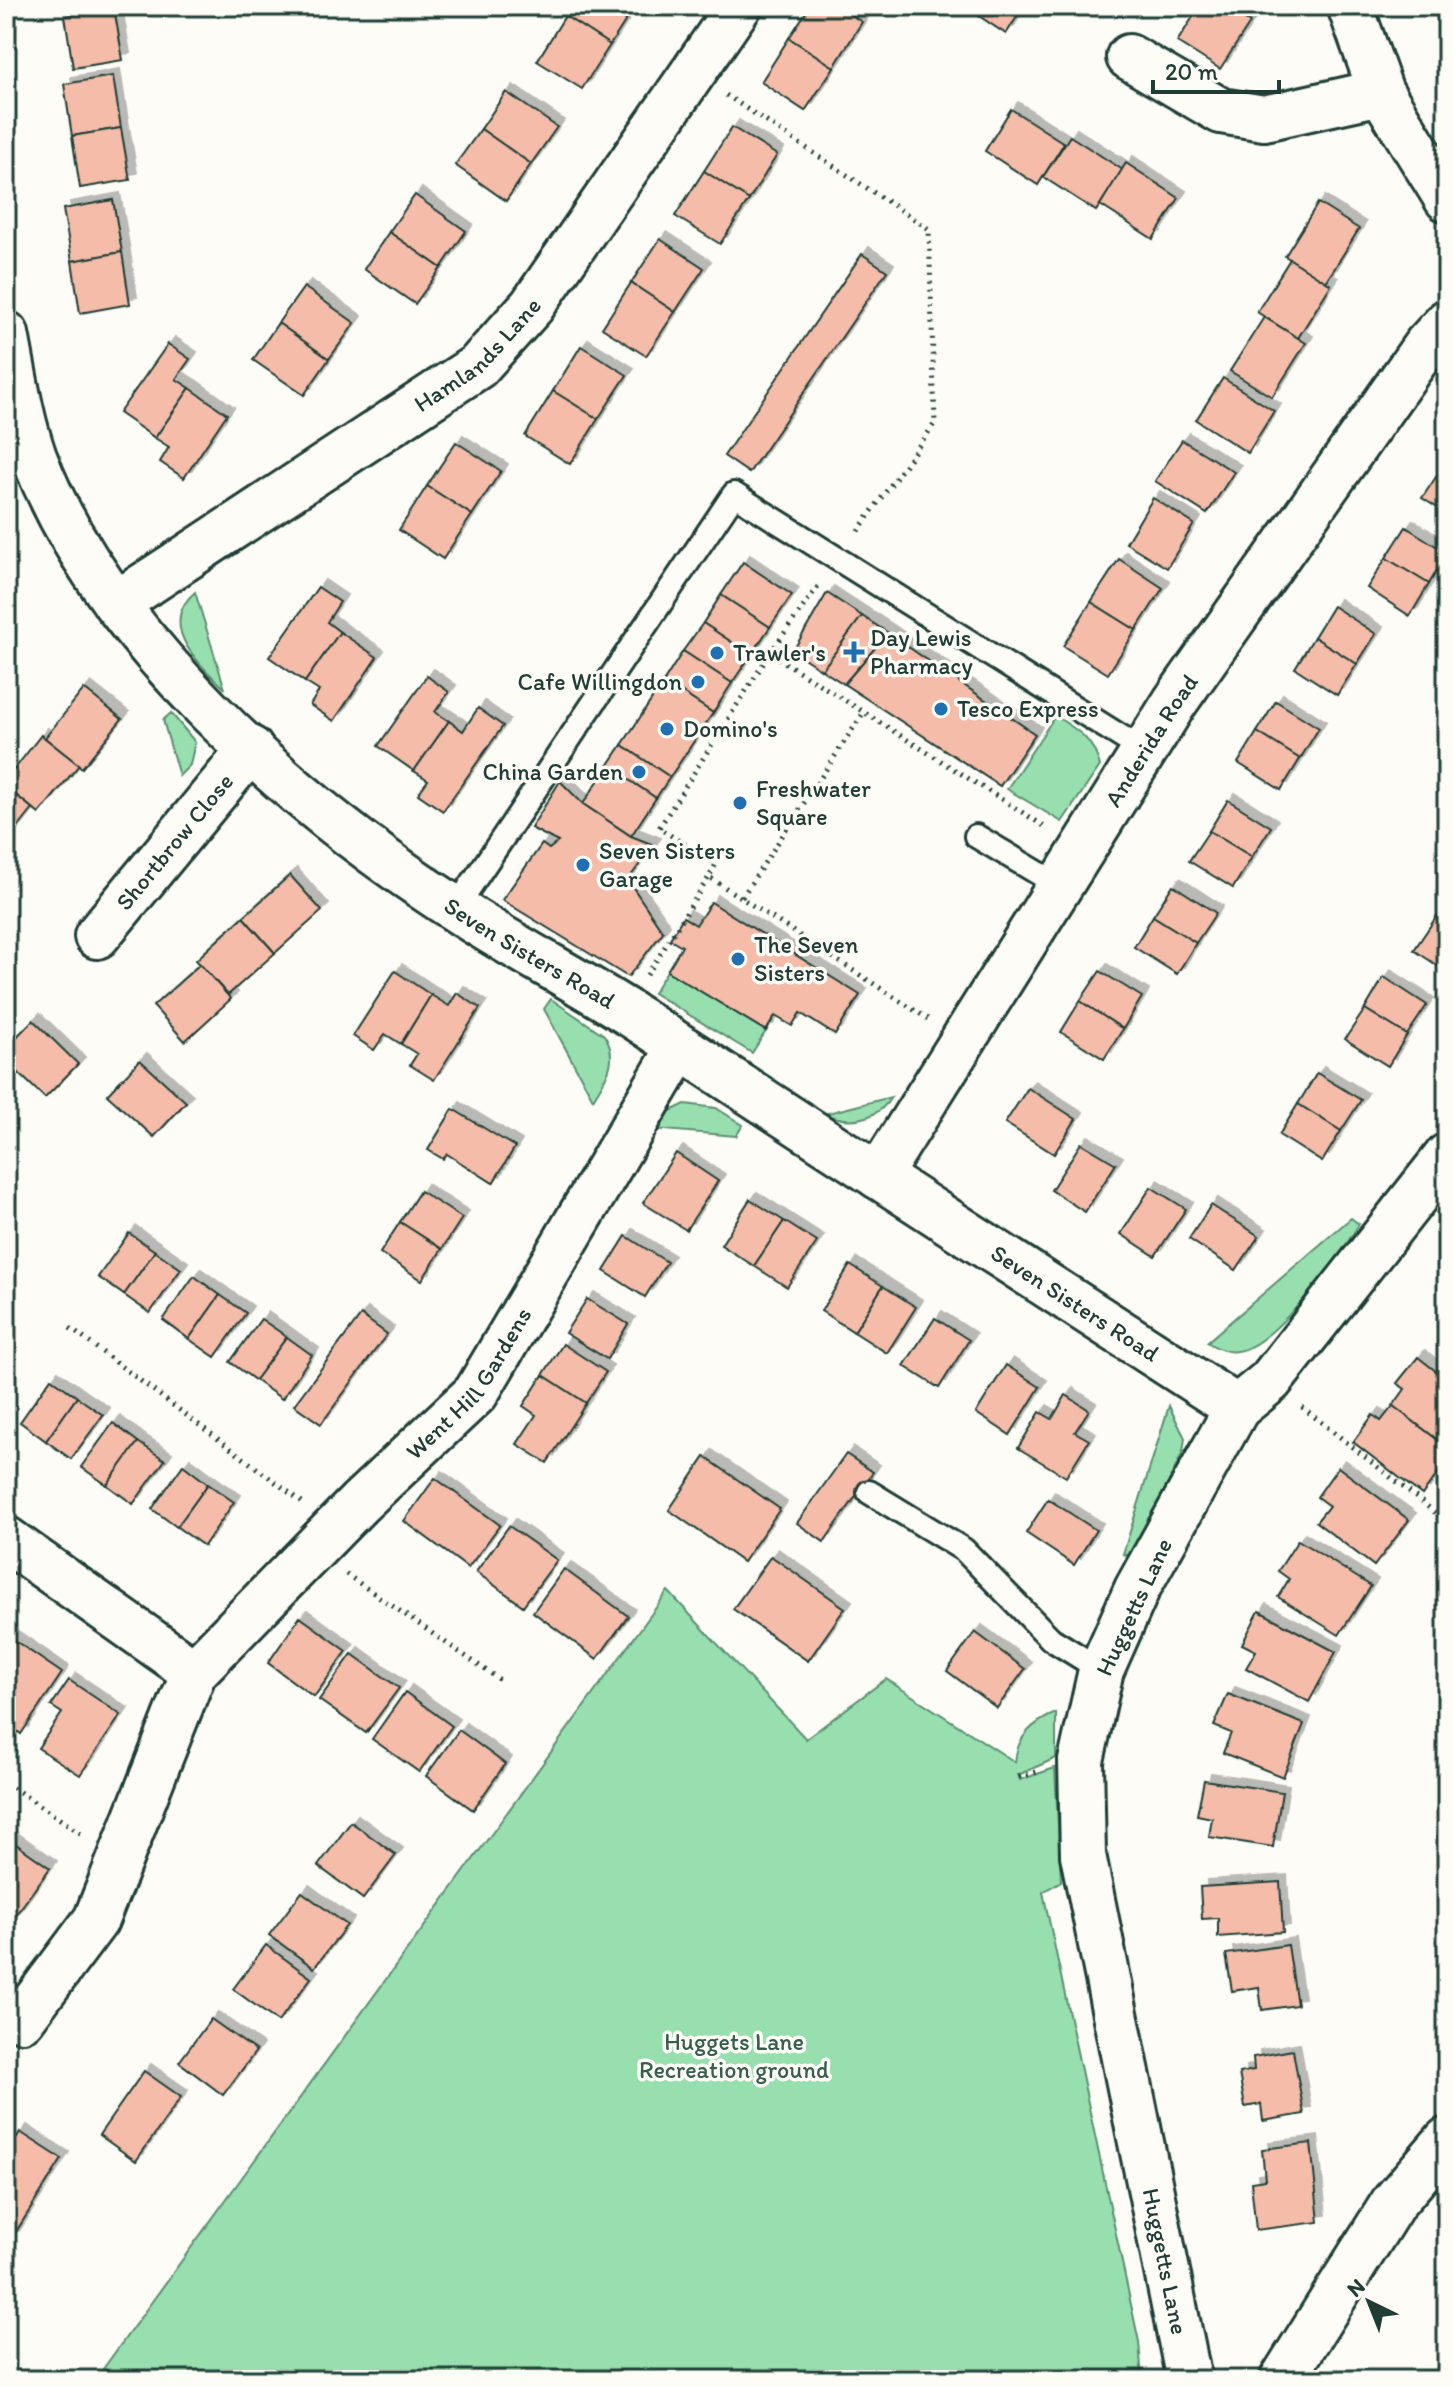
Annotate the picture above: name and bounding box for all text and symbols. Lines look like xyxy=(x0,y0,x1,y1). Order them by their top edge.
scale bar xyxy=(1153,44,1279,94)
text: 20 m xyxy=(1165,57,1218,86)
street label: Hamlands Lane xyxy=(408,292,547,418)
place label: Day Lewis Pharmacy xyxy=(870,623,973,680)
place label: Trawler's xyxy=(733,638,826,667)
marker: Day Lewis Pharmacy xyxy=(845,643,863,661)
marker: Trawler's xyxy=(708,644,726,662)
place label: Cafe Willingdon xyxy=(517,667,682,696)
street label: Anderida Road xyxy=(1098,668,1204,812)
marker: Cafe Willingdon xyxy=(689,673,707,691)
place label: Tesco Express xyxy=(957,694,1099,723)
marker: Tesco Express xyxy=(932,700,950,718)
place label: Domino's xyxy=(683,714,778,743)
marker: Domino's xyxy=(658,720,676,738)
place label: China Garden xyxy=(483,757,623,786)
marker: China Garden xyxy=(630,763,648,781)
street label: Shortbrow Close xyxy=(109,767,239,916)
place label: Freshwater Square xyxy=(756,774,871,831)
marker: Freshwater Square xyxy=(731,794,749,812)
place label: Seven Sisters Garage xyxy=(599,836,735,893)
marker: Seven Sisters Garage xyxy=(574,856,592,874)
street label: Seven Sisters Road xyxy=(439,891,621,1015)
place label: The Seven Sisters xyxy=(754,930,859,987)
marker: The Seven Sisters xyxy=(729,950,747,968)
street label: Seven Sisters Road xyxy=(986,1238,1165,1368)
street label: Went Hill Gardens xyxy=(399,1302,537,1465)
street label: Huggetts Lane xyxy=(1089,1533,1178,1680)
park label: Huggets Lane Recreation ground xyxy=(639,2027,829,2084)
street label: Huggetts Lane xyxy=(1137,2185,1194,2337)
north arrow xyxy=(1329,2262,1409,2342)
text: N xyxy=(1341,2273,1370,2303)

